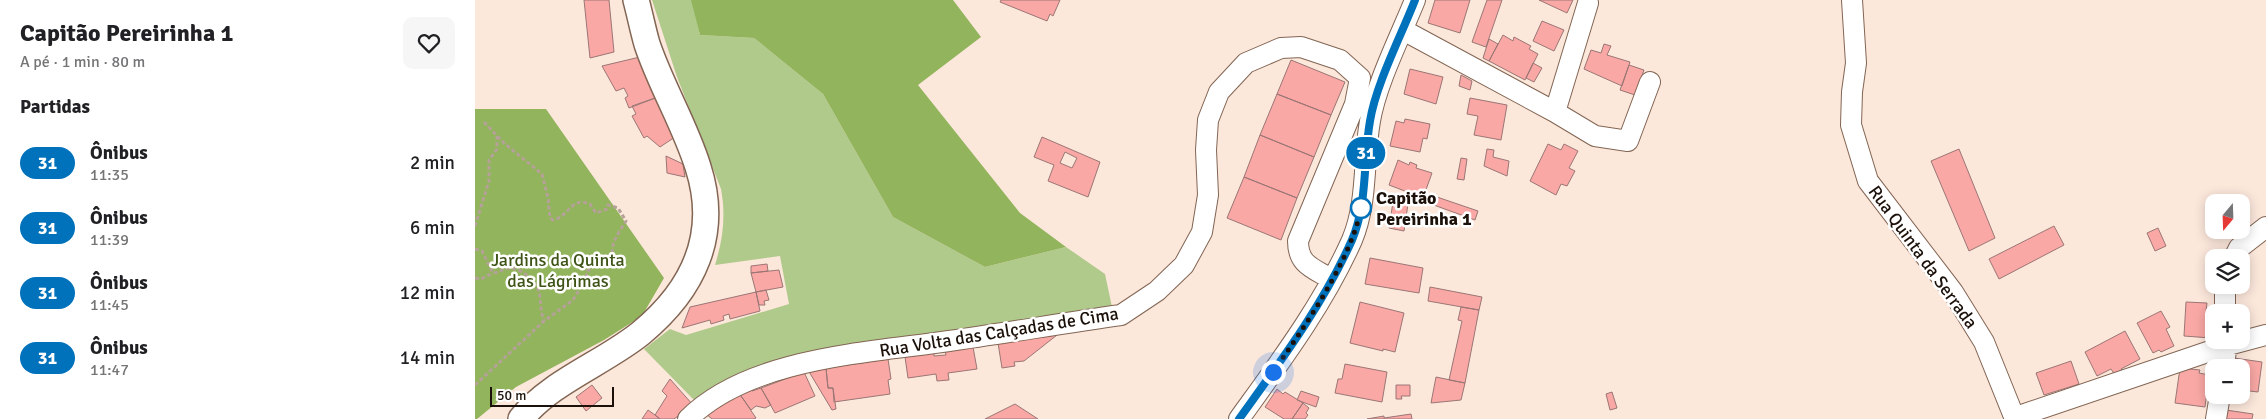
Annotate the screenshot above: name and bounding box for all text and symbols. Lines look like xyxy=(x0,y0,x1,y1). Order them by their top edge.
button: heart xyxy=(403,17,455,69)
text: Capitão Pereirinha 1 xyxy=(20,18,233,48)
text: A pé · 1 min · 80 m xyxy=(20,52,145,72)
text: Partidas xyxy=(20,95,90,119)
line badge: 31 xyxy=(1343,137,1389,169)
text: Ônibus xyxy=(90,141,148,165)
text: 31 xyxy=(1356,142,1376,164)
text: 2 min xyxy=(410,151,455,175)
text: 31 xyxy=(38,152,57,174)
text: 11:35 xyxy=(90,165,129,185)
street label: Rua Quinta da Serrada xyxy=(1864,181,1982,333)
place label: Capitão Pereirinha 1 xyxy=(1376,187,1472,230)
north arrow xyxy=(2205,194,2250,239)
map controls xyxy=(2205,194,2250,404)
marker: Capitão Pereirinha 1 xyxy=(1350,197,1372,219)
text: Ônibus xyxy=(90,206,148,230)
text: 6 min xyxy=(410,216,455,240)
text: 31 xyxy=(38,217,57,239)
text: 11:39 xyxy=(90,230,129,250)
park label: Jardins da Quinta das Lágrimas xyxy=(491,249,625,292)
button: layers xyxy=(2205,249,2250,294)
text: Ônibus xyxy=(90,271,148,295)
text: 12 min xyxy=(400,281,455,305)
text: 31 xyxy=(38,282,57,304)
text: 11:45 xyxy=(90,295,129,315)
street label: Rua Volta das Calçadas de Cima xyxy=(878,302,1120,362)
button: + xyxy=(2205,304,2250,349)
text: Ônibus xyxy=(90,336,148,360)
text: 14 min xyxy=(400,346,455,370)
text: 31 xyxy=(38,347,57,369)
button: − xyxy=(2205,359,2250,404)
text: 11:47 xyxy=(90,360,129,380)
your location xyxy=(1261,360,1286,385)
scale bar xyxy=(490,384,614,407)
text: 50 m xyxy=(497,387,526,404)

